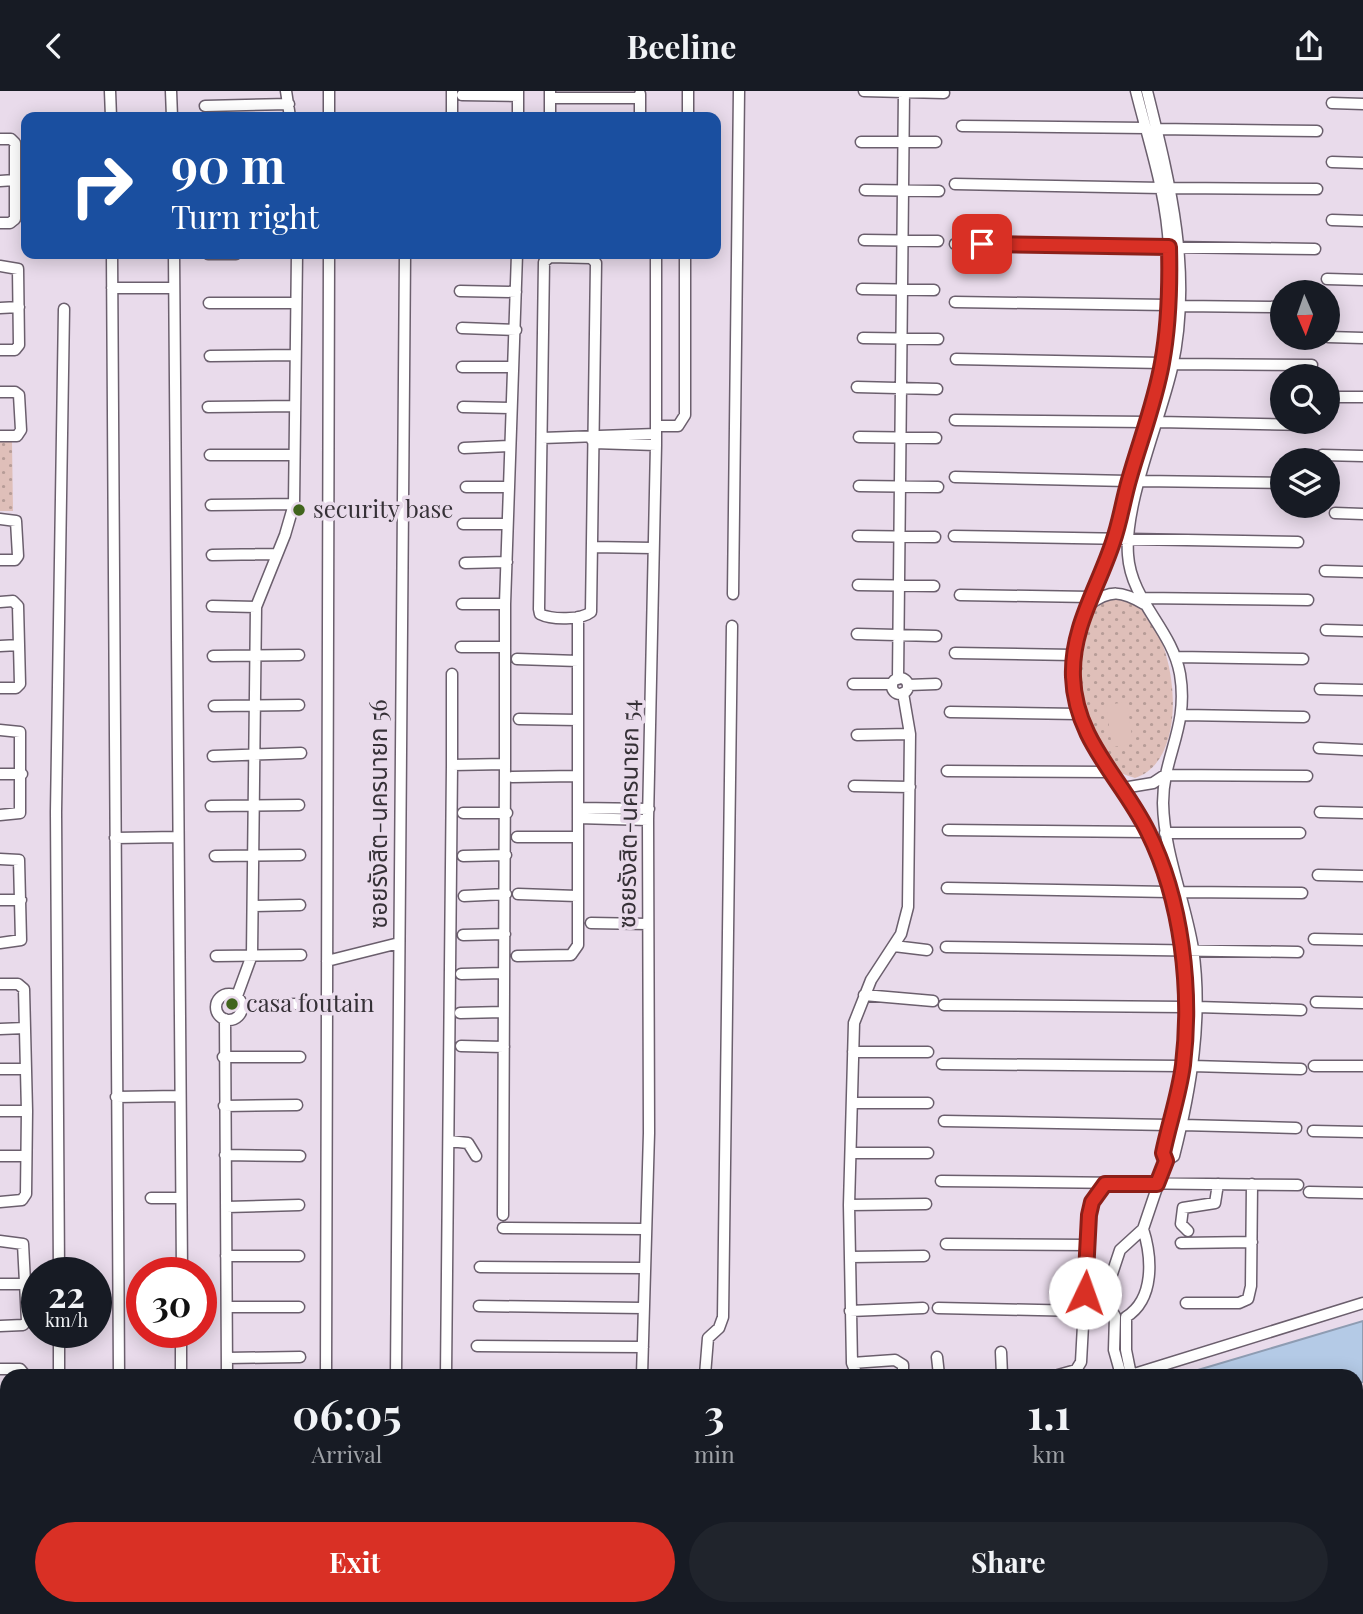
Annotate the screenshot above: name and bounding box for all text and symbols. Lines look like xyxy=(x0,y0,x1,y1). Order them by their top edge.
text: Beeline xyxy=(627,24,736,67)
icon: back xyxy=(35,27,73,65)
icon: share xyxy=(1290,27,1328,65)
text: 90 m xyxy=(171,131,285,196)
icon: right xyxy=(56,140,147,231)
text: Turn right xyxy=(171,194,319,237)
pin xyxy=(952,214,1012,274)
icon: arrive xyxy=(963,225,1001,263)
north arrow xyxy=(1270,280,1340,350)
map controls xyxy=(1270,280,1340,518)
button: search xyxy=(1270,364,1340,434)
button: layers xyxy=(1270,448,1340,518)
place label: security base xyxy=(313,492,453,524)
marker: security base xyxy=(291,502,307,518)
street label: ซอยรังสิต-นครนายก 56 xyxy=(361,699,393,929)
street label: ซอยรังสิต-นครนายก 54 xyxy=(609,699,645,929)
place label: casa foutain xyxy=(246,986,374,1018)
marker: casa foutain xyxy=(224,996,240,1012)
position arrow xyxy=(1048,1256,1122,1330)
speed limit sign: 30 xyxy=(126,1257,217,1348)
text: 22 xyxy=(48,1270,85,1317)
text: km/h xyxy=(45,1308,88,1332)
text: 06:05 xyxy=(292,1385,402,1441)
text: 3 xyxy=(704,1385,725,1441)
text: 1.1 xyxy=(1027,1385,1071,1441)
text: Arrival xyxy=(312,1438,382,1469)
text: min xyxy=(694,1438,735,1469)
text: km xyxy=(1032,1438,1065,1469)
button: Exit xyxy=(35,1522,675,1602)
button: Share xyxy=(689,1522,1328,1602)

